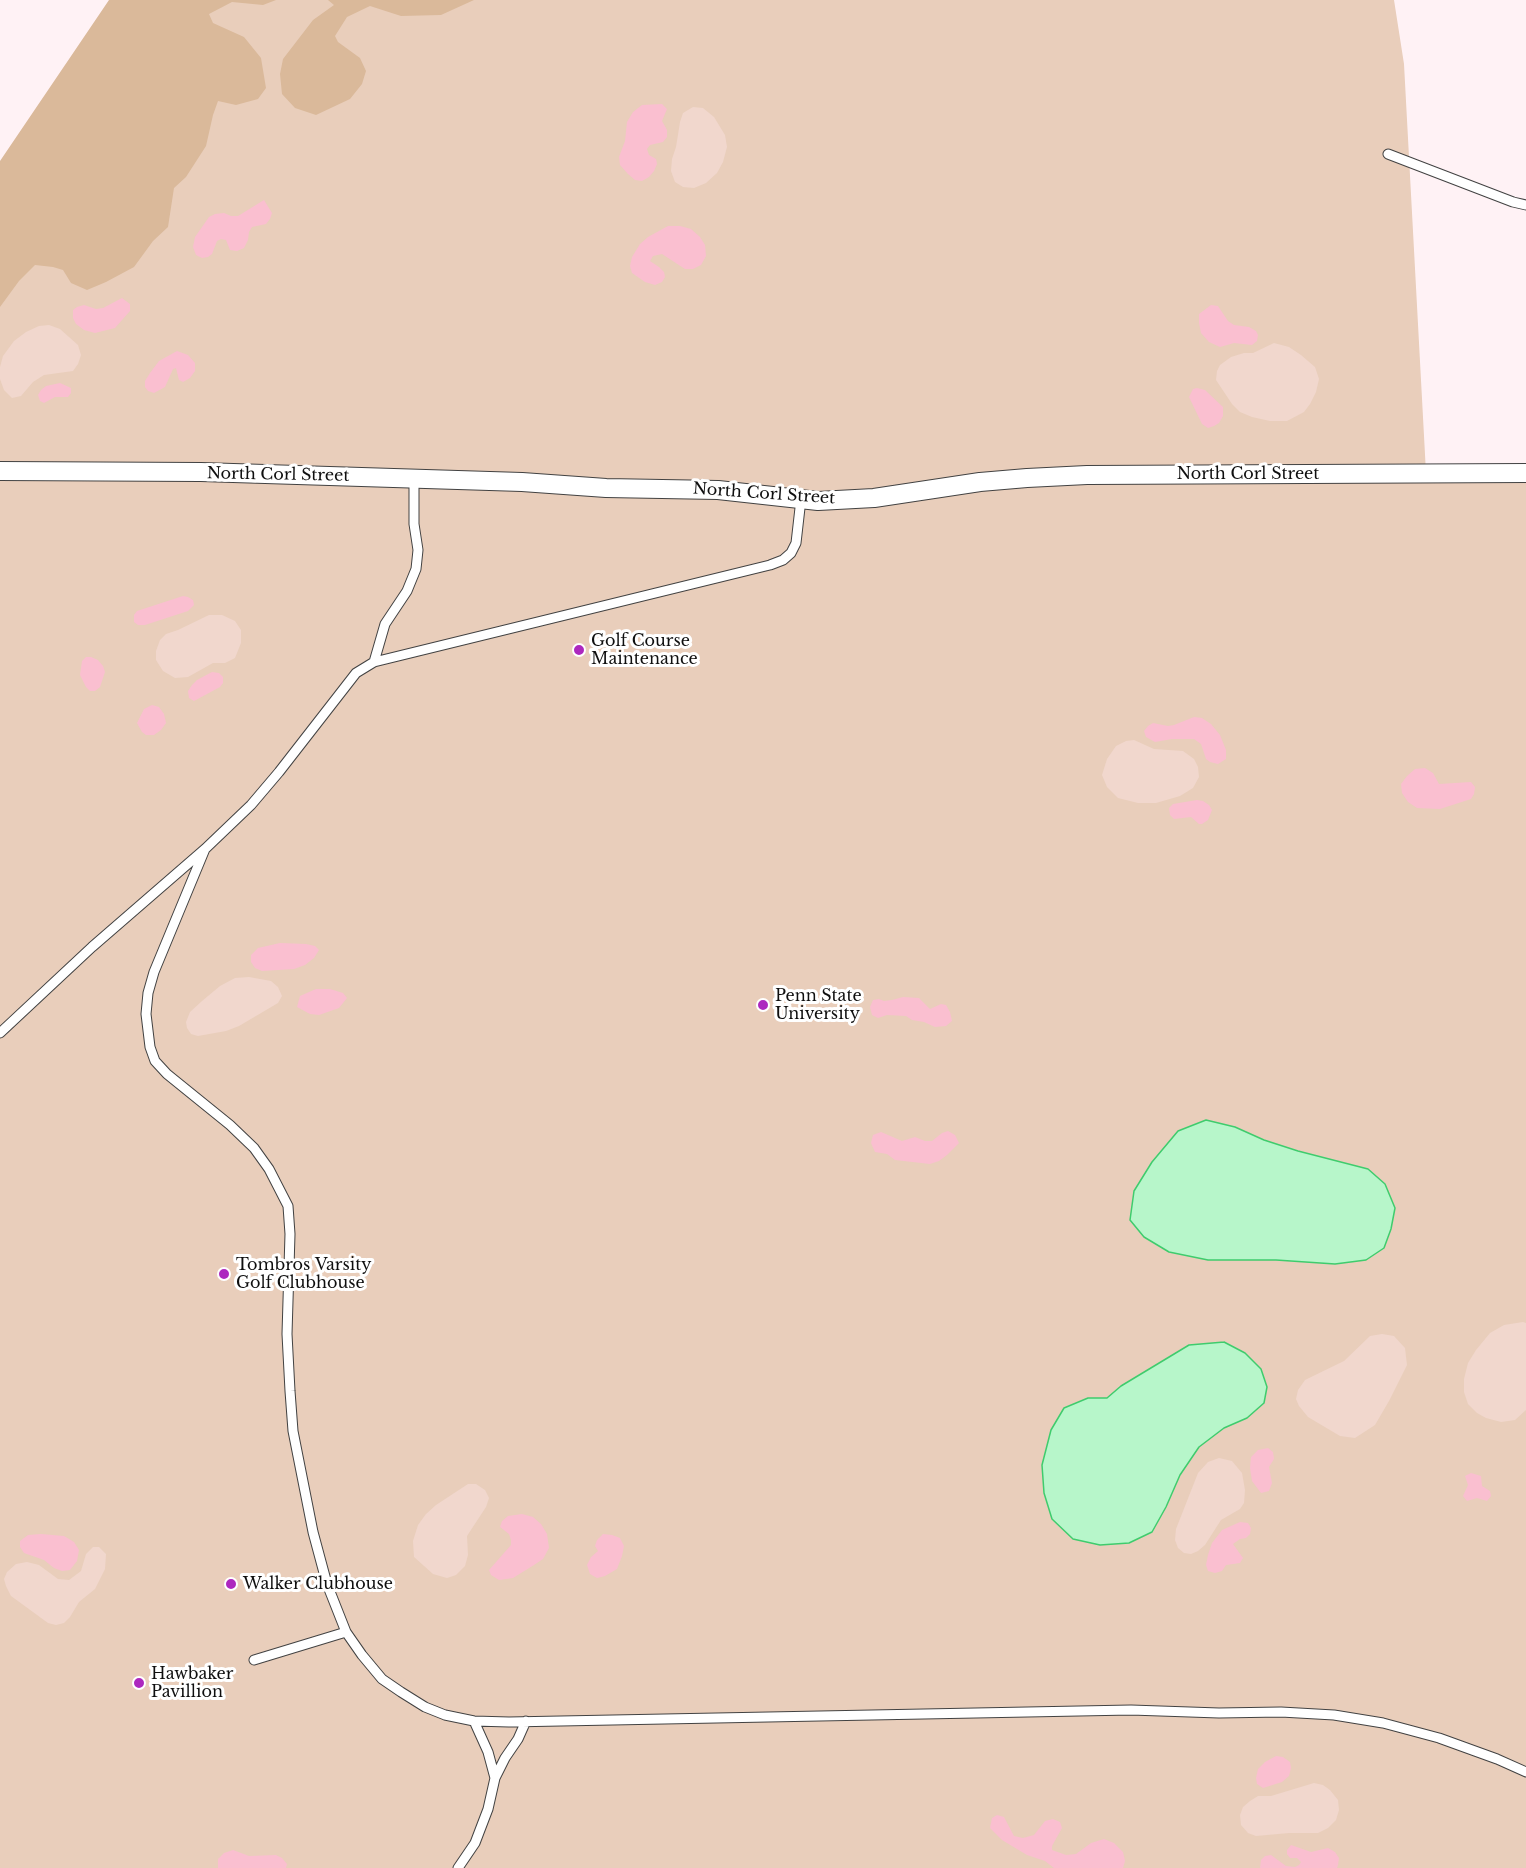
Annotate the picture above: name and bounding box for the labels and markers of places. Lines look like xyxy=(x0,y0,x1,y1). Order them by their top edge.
place label: Golf Course Maintenance xyxy=(591,631,698,669)
marker: Golf Course Maintenance xyxy=(572,643,586,657)
place label: Penn State University xyxy=(775,986,862,1024)
marker: Penn State University xyxy=(756,998,770,1012)
place label: Tombros Varsity Golf Clubhouse xyxy=(236,1255,371,1293)
marker: Tombros Varsity Golf Clubhouse xyxy=(217,1267,231,1281)
place label: Walker Clubhouse xyxy=(243,1574,393,1594)
marker: Walker Clubhouse xyxy=(224,1577,238,1591)
place label: Hawbaker Pavillion xyxy=(151,1664,233,1702)
marker: Hawbaker Pavillion xyxy=(132,1676,146,1690)

